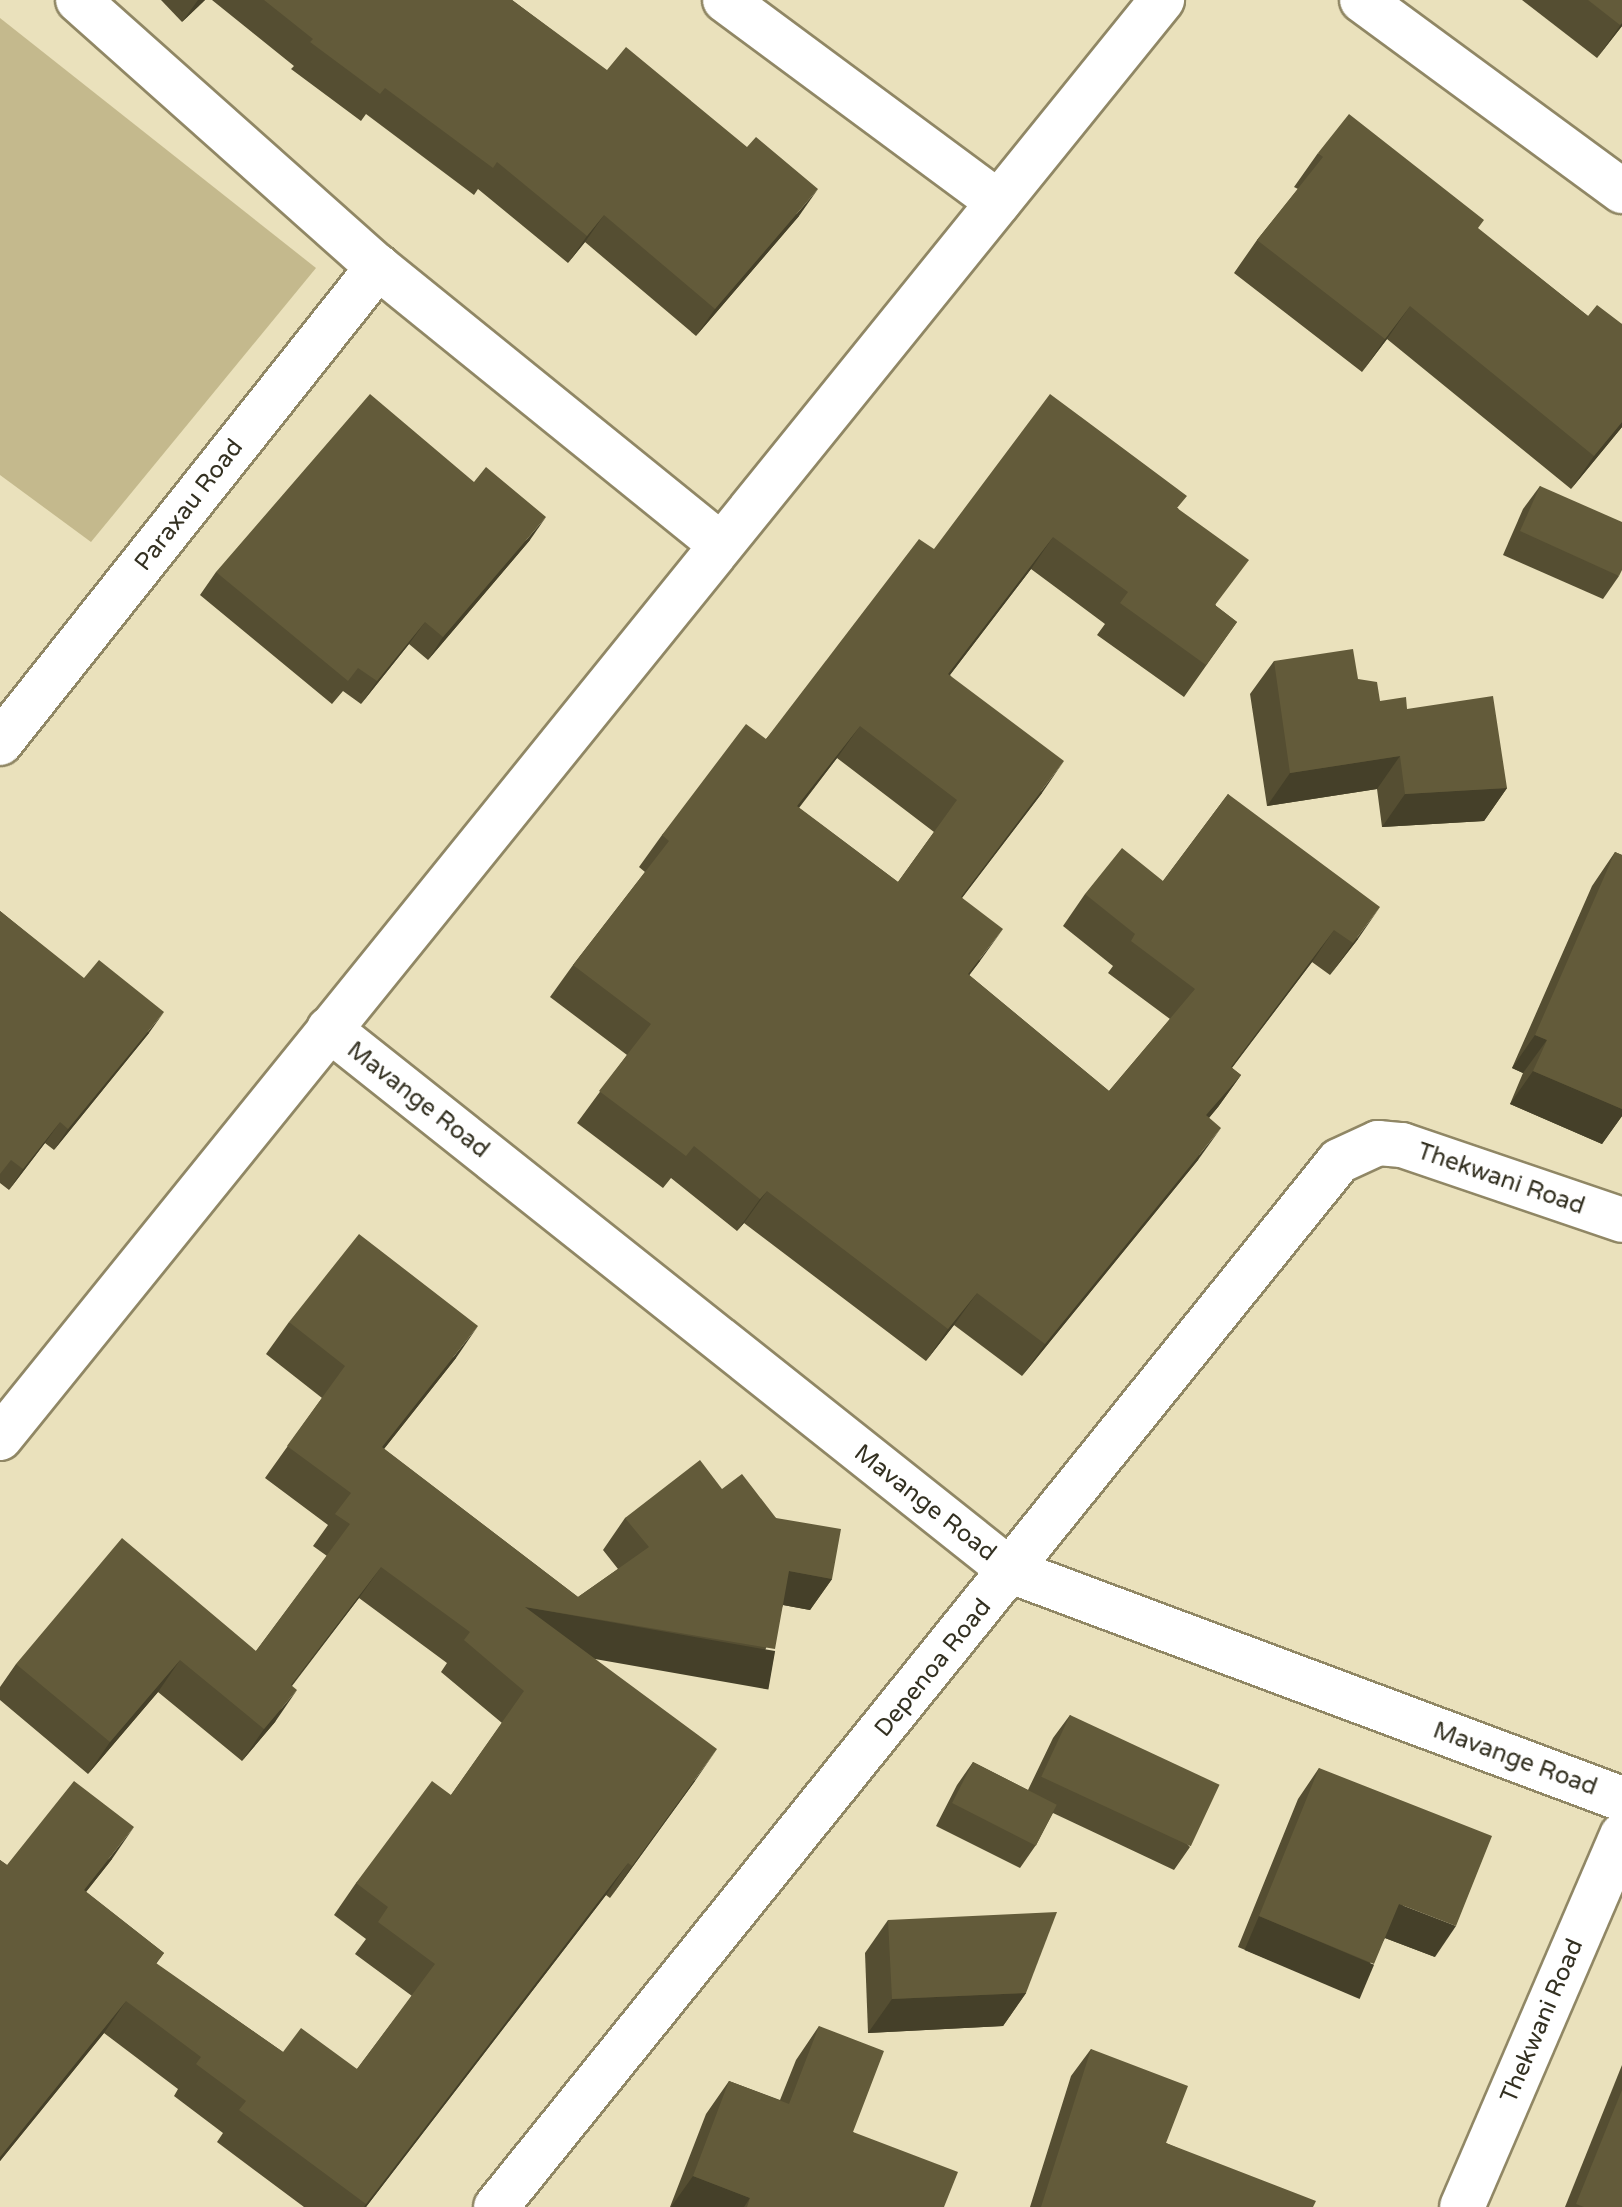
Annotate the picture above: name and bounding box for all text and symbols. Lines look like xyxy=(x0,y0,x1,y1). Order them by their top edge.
street label: Paraxau Road xyxy=(129,433,249,577)
street label: Mavange Road xyxy=(341,1036,495,1164)
street label: Thekwani Road xyxy=(1413,1137,1589,1221)
street label: Mavange Road xyxy=(848,1439,1002,1567)
street label: Depenoa Road xyxy=(869,1593,997,1743)
street label: Mavange Road xyxy=(1429,1716,1601,1802)
street label: Thekwani Road xyxy=(1495,1935,1589,2107)

